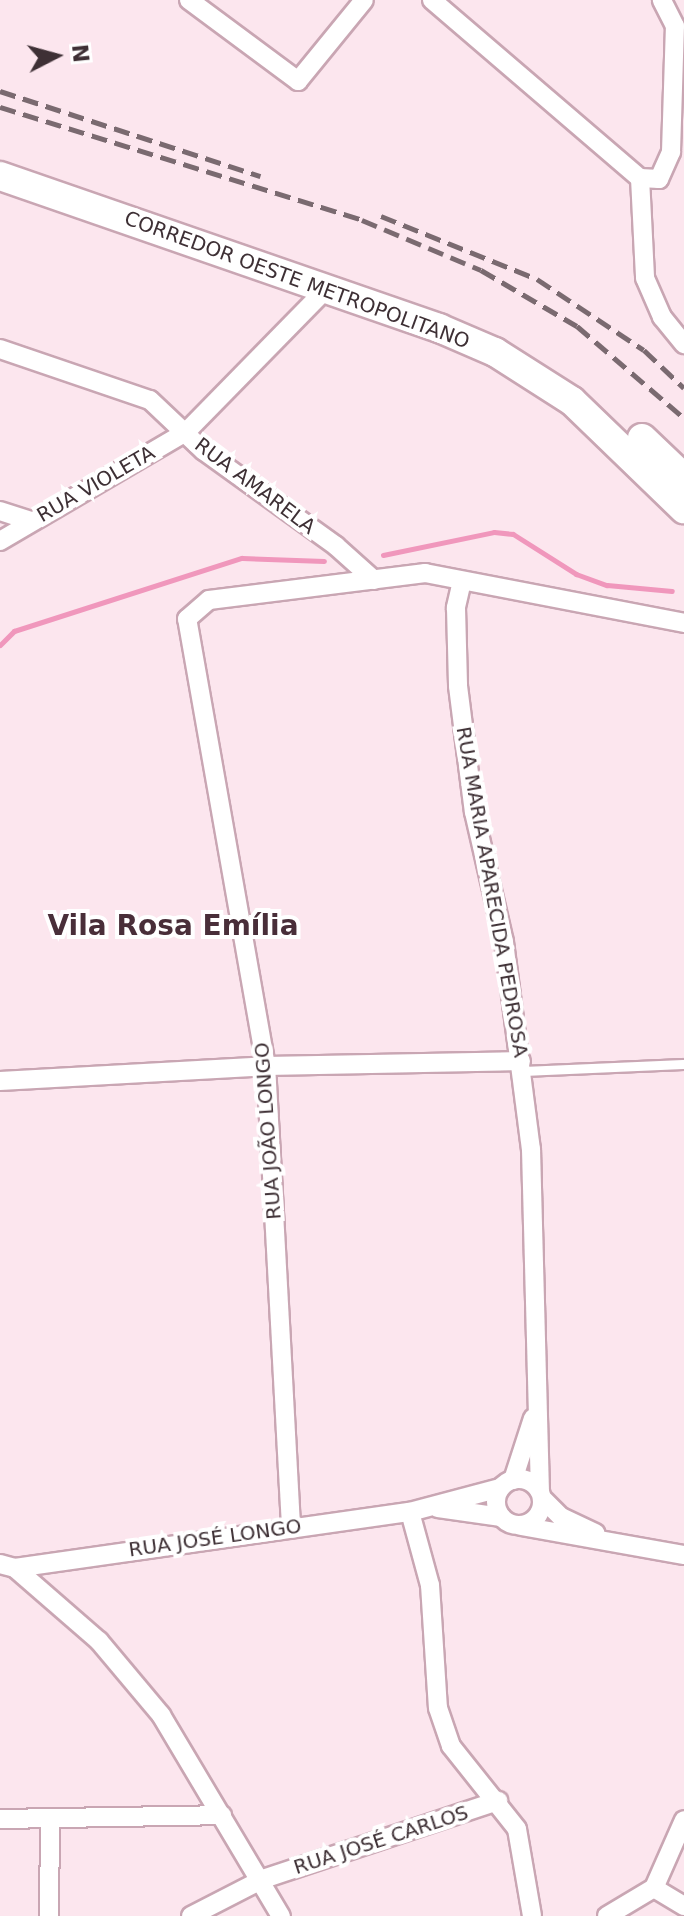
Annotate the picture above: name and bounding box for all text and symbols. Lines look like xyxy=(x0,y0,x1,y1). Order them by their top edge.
north arrow xyxy=(16,16,96,96)
text: N xyxy=(67,43,94,64)
street label: CORREDOR OESTE METROPOLITANO xyxy=(121,206,473,354)
street label: RUA AMARELA xyxy=(190,433,320,539)
street label: RUA VIOLETA xyxy=(33,441,159,527)
street label: RUA MARIA APARECIDA PEDROSA xyxy=(451,725,533,1059)
district label: Vila Rosa Emília xyxy=(47,909,299,943)
street label: RUA JOÃO LONGO xyxy=(250,1042,286,1220)
street label: RUA JOSÉ LONGO xyxy=(127,1514,303,1562)
street label: RUA JOSÉ CARLOS xyxy=(291,1800,471,1880)

